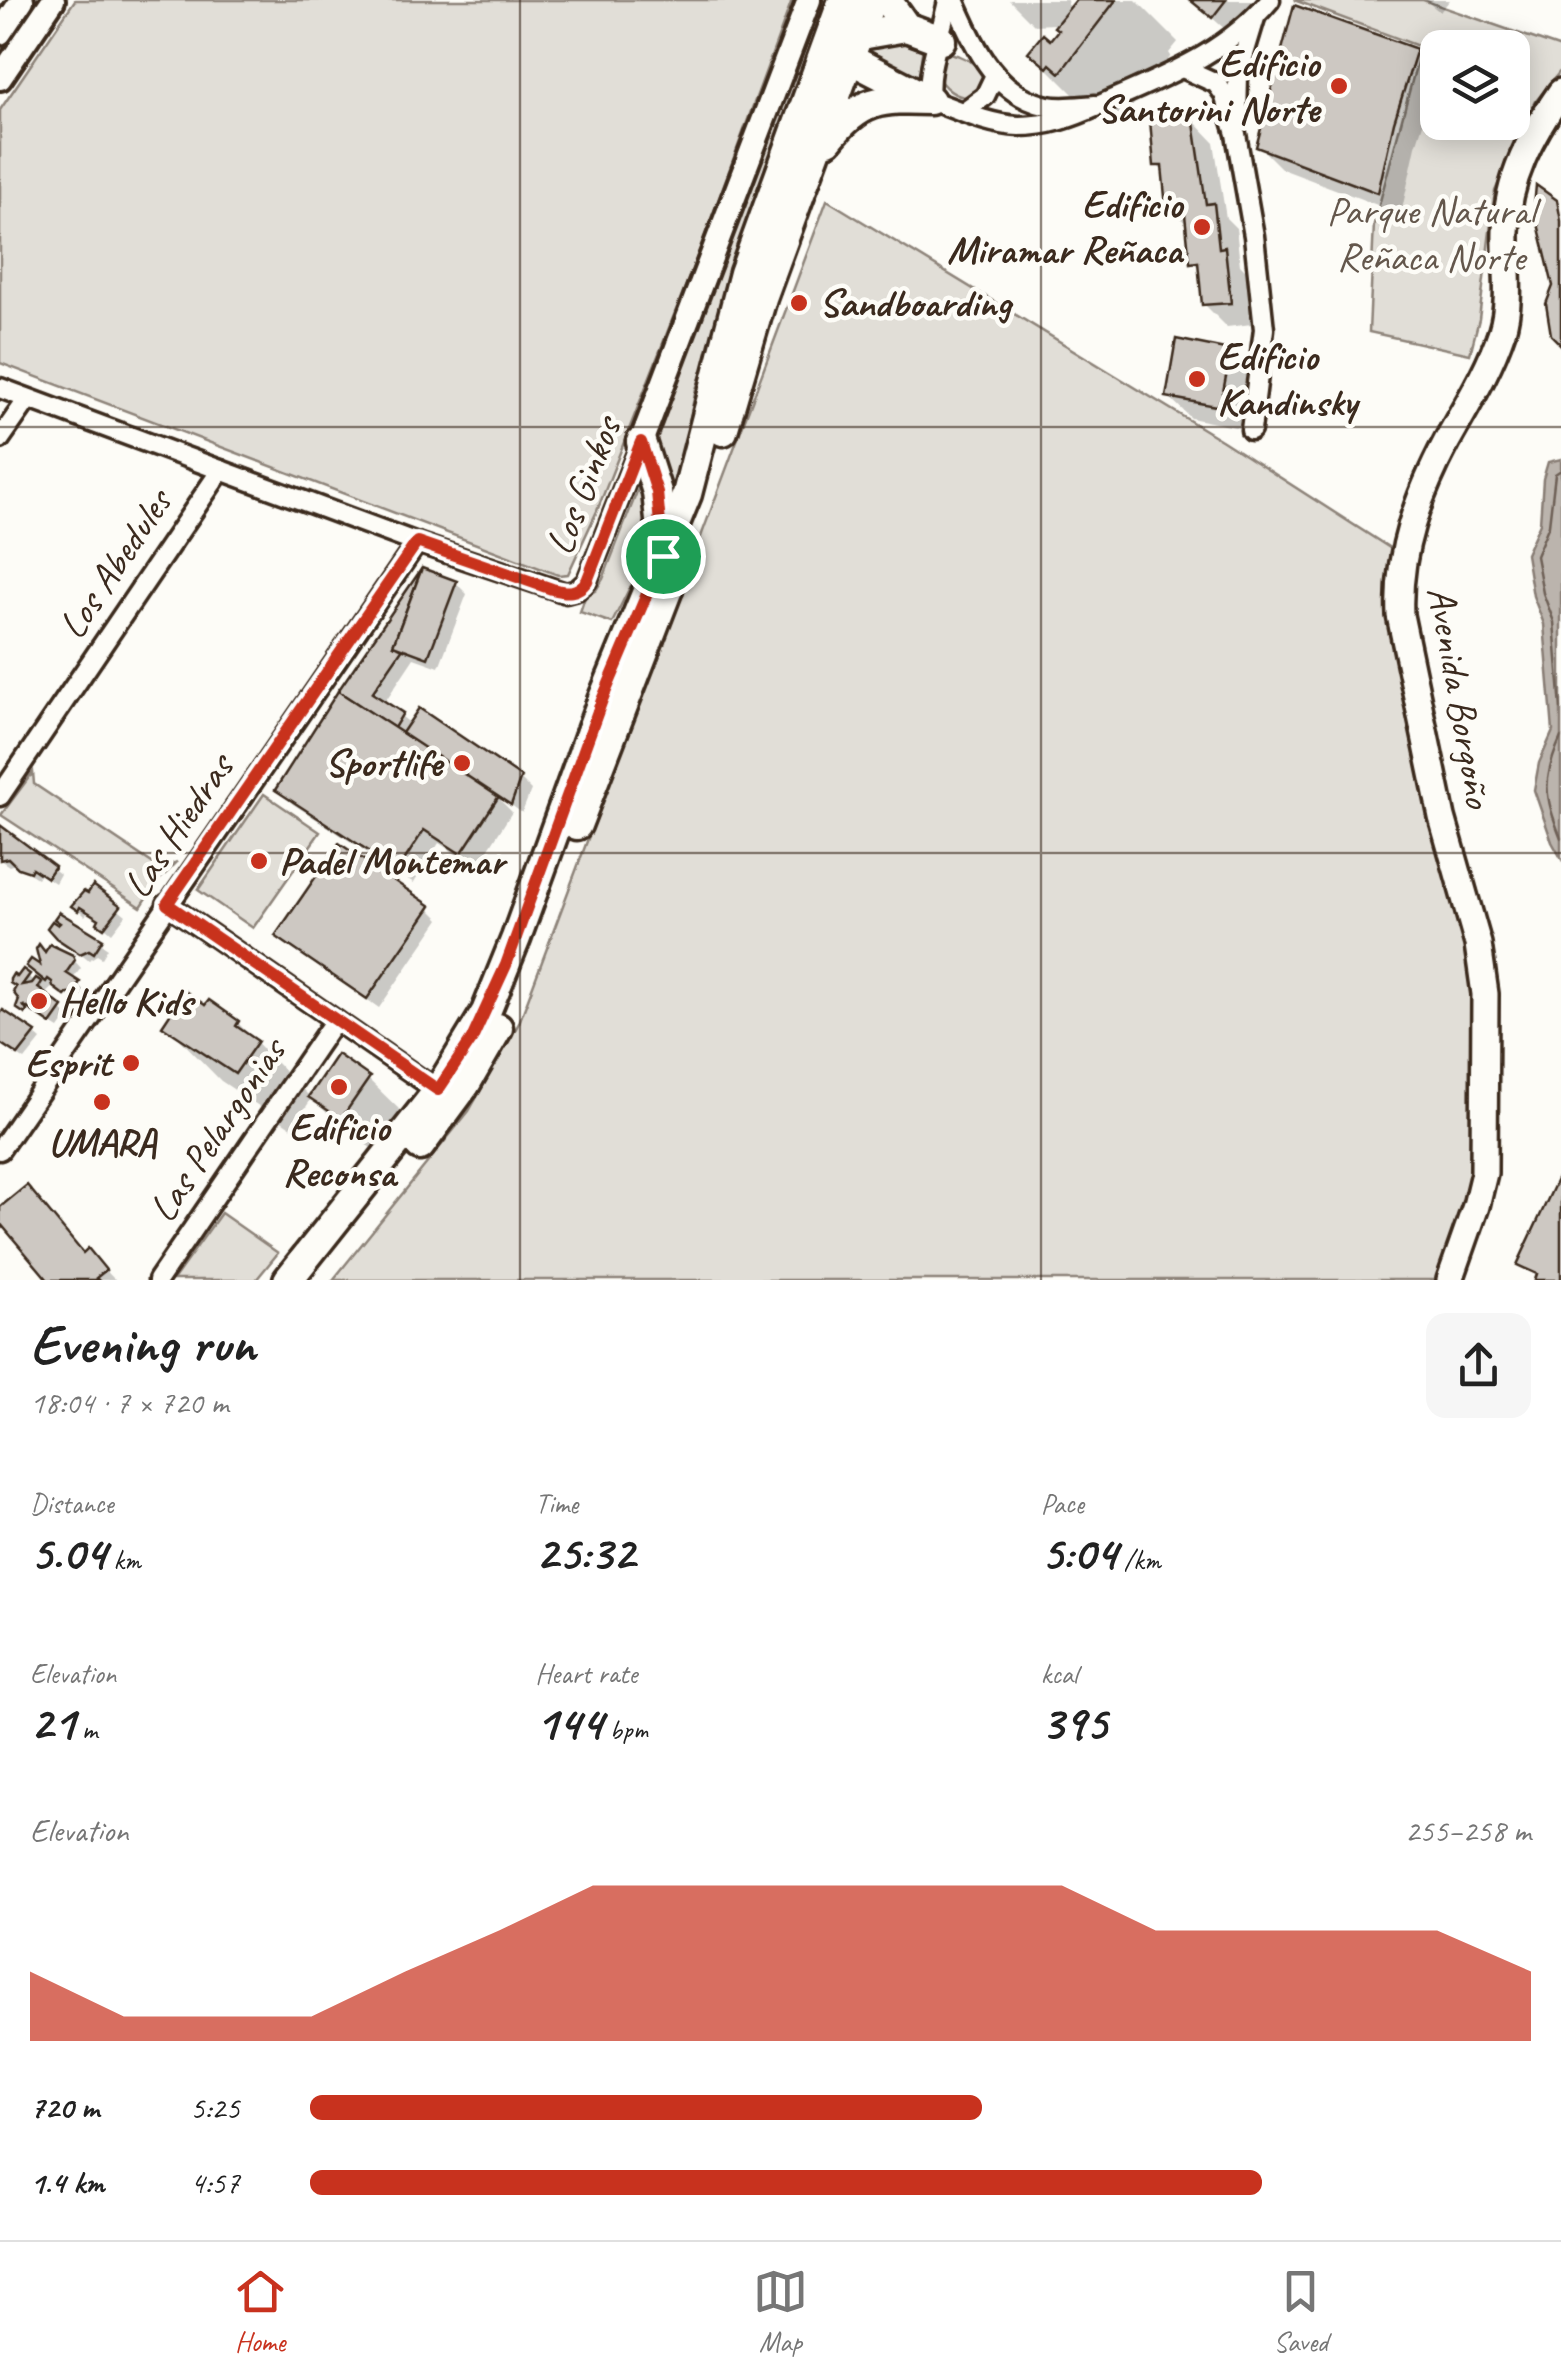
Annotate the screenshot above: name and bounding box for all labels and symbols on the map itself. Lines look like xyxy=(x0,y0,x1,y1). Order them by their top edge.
place label: Edificio Santorini Norte xyxy=(1097,38,1322,134)
marker: Edificio Santorini Norte xyxy=(1328,75,1350,97)
place label: Edificio Miramar Reñaca xyxy=(947,179,1185,275)
park label: Parque Natural Reñaca Norte xyxy=(1327,186,1541,282)
marker: Edificio Miramar Reñaca xyxy=(1191,216,1213,238)
place label: Sandboarding xyxy=(819,278,1014,328)
marker: Sandboarding xyxy=(788,292,810,314)
place label: Edificio Kandinsky xyxy=(1217,331,1361,427)
marker: Edificio Kandinsky xyxy=(1186,368,1208,390)
street label: Los Ginkos xyxy=(534,408,633,561)
street label: Los Abedules xyxy=(47,477,185,648)
pin xyxy=(621,514,706,599)
street label: Avenida Borgoño xyxy=(1416,583,1504,813)
place label: Sportlife xyxy=(325,738,445,788)
street label: Las Hiedras xyxy=(112,742,246,907)
marker: Sportlife xyxy=(451,752,473,774)
place label: Padel Montemar xyxy=(279,836,509,886)
marker: Padel Montemar xyxy=(248,850,270,872)
place label: Hello Kids xyxy=(59,976,196,1026)
marker: Hello Kids xyxy=(28,990,50,1012)
street label: Las Pelargonias xyxy=(137,1026,298,1231)
place label: Esprit xyxy=(25,1038,115,1088)
marker: Esprit xyxy=(120,1052,142,1074)
marker: Edificio Reconsa xyxy=(328,1076,350,1098)
marker: UMARA xyxy=(91,1091,113,1113)
place label: Edificio Reconsa xyxy=(283,1102,399,1198)
place label: UMARA xyxy=(48,1117,158,1167)

